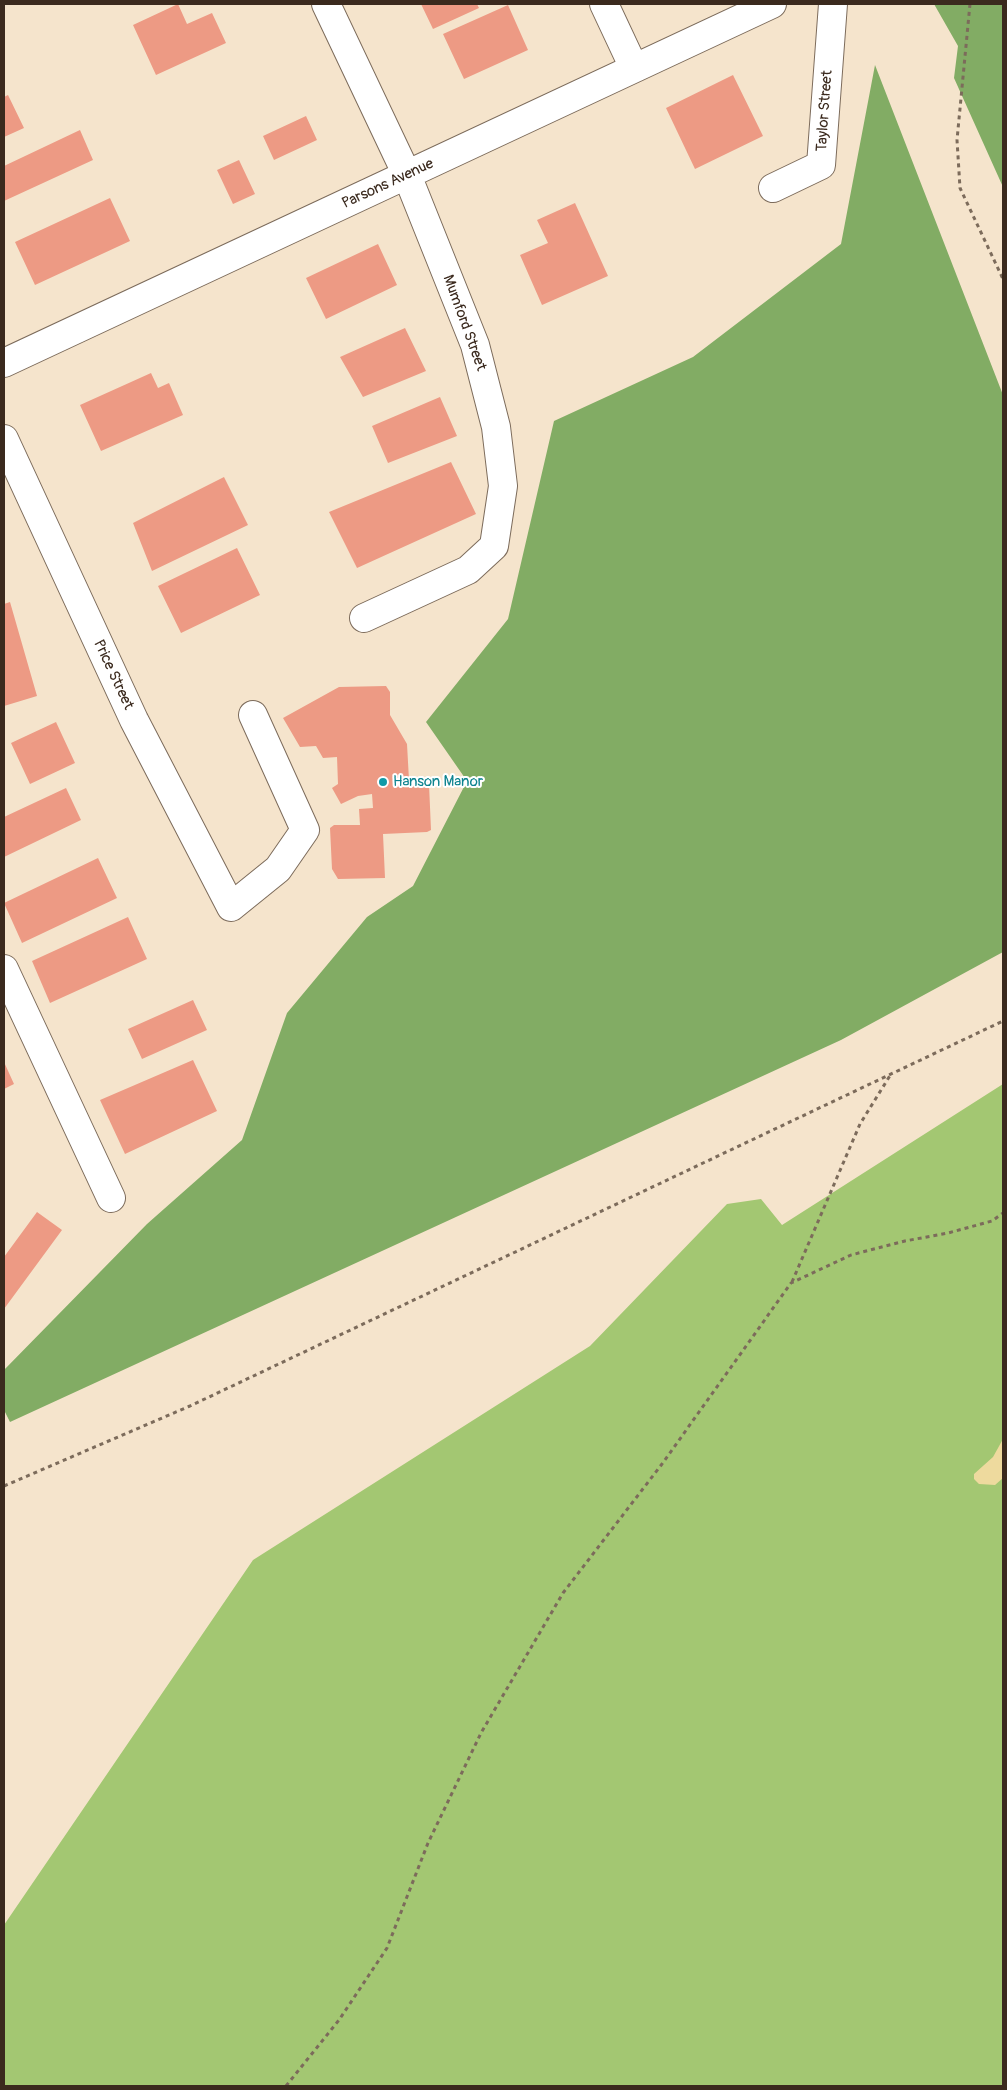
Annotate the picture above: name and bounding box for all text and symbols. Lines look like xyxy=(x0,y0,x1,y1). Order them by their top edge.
street label: Taylor Street xyxy=(813,70,837,152)
street label: Parsons Avenue xyxy=(339,155,437,213)
street label: Mumford Street xyxy=(438,273,490,373)
street label: Price Street xyxy=(89,637,137,713)
place label: Hanson Manor xyxy=(393,773,483,791)
marker: Hanson Manor xyxy=(377,776,389,788)

